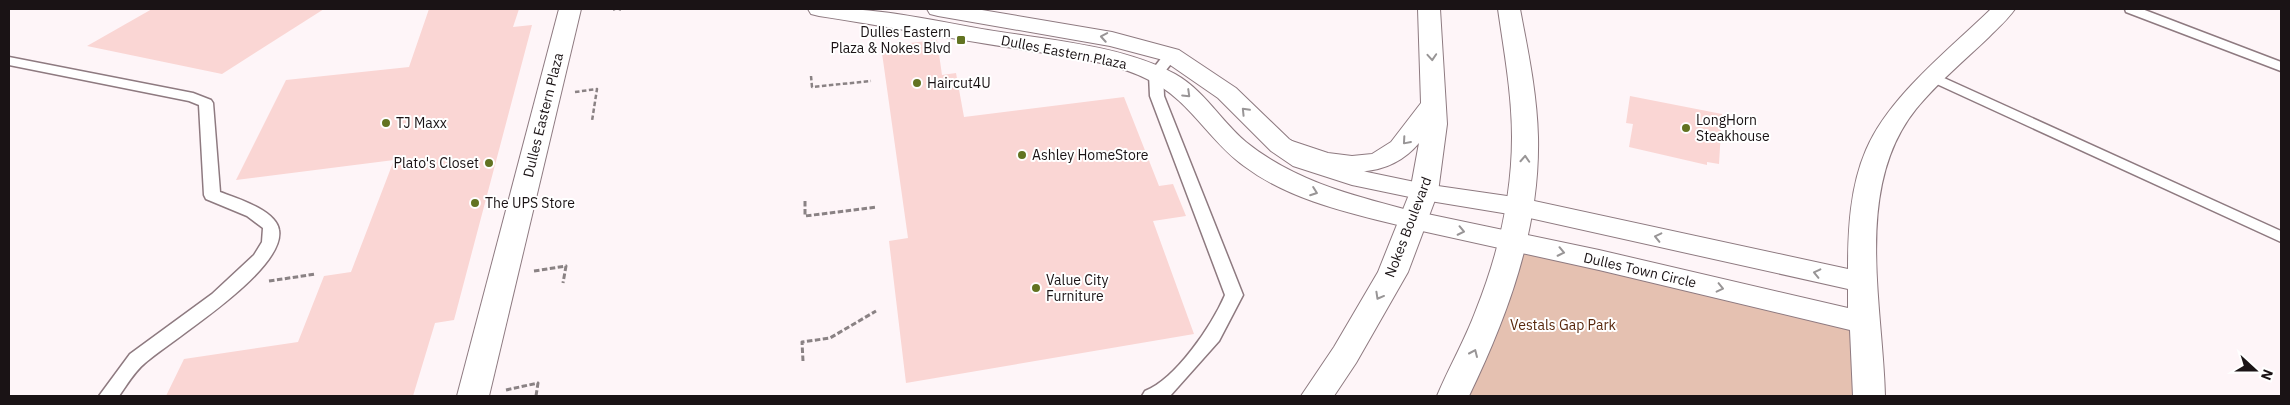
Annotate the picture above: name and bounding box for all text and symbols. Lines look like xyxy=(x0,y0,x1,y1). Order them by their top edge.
place label: Dulles Eastern Plaza & Nokes Blvd xyxy=(831,23,951,57)
street label: Dulles Eastern Plaza xyxy=(1000,31,1129,73)
one-way arrow xyxy=(1100,33,1109,43)
marker: Dulles Eastern Plaza & Nokes Blvd xyxy=(955,34,967,46)
street label: Dulles Eastern Plaza xyxy=(519,50,567,179)
one-way arrow xyxy=(1427,54,1438,62)
place label: Haircut4U xyxy=(927,74,991,92)
marker: Haircut4U xyxy=(911,77,923,89)
one-way arrow xyxy=(1182,88,1191,97)
one-way arrow xyxy=(1242,108,1251,117)
place label: LongHorn Steakhouse xyxy=(1696,111,1770,145)
place label: TJ Maxx xyxy=(396,114,447,132)
marker: TJ Maxx xyxy=(380,117,392,129)
marker: LongHorn Steakhouse xyxy=(1680,122,1692,134)
one-way arrow xyxy=(1403,135,1412,144)
place label: Ashley HomeStore xyxy=(1032,146,1149,164)
marker: Ashley HomeStore xyxy=(1016,149,1028,161)
place label: Plato's Closet xyxy=(394,154,479,172)
one-way arrow xyxy=(1519,154,1530,162)
marker: Plato's Closet xyxy=(483,157,495,169)
street label: Nokes Boulevard xyxy=(1381,174,1435,280)
one-way arrow xyxy=(1309,186,1317,196)
place label: The UPS Store xyxy=(485,194,575,212)
marker: The UPS Store xyxy=(469,197,481,209)
one-way arrow xyxy=(1457,225,1465,235)
one-way arrow xyxy=(1654,232,1662,243)
one-way arrow xyxy=(1557,246,1566,257)
street label: Dulles Town Circle xyxy=(1582,248,1699,292)
one-way arrow xyxy=(1812,268,1821,279)
place label: Value City Furniture xyxy=(1046,271,1108,305)
marker: Value City Furniture xyxy=(1030,282,1042,294)
one-way arrow xyxy=(1715,282,1724,293)
one-way arrow xyxy=(1376,291,1386,300)
park label: Vestals Gap Park xyxy=(1510,316,1617,334)
north arrow xyxy=(2230,345,2280,395)
one-way arrow xyxy=(1468,349,1479,358)
text: N xyxy=(2257,367,2277,383)

